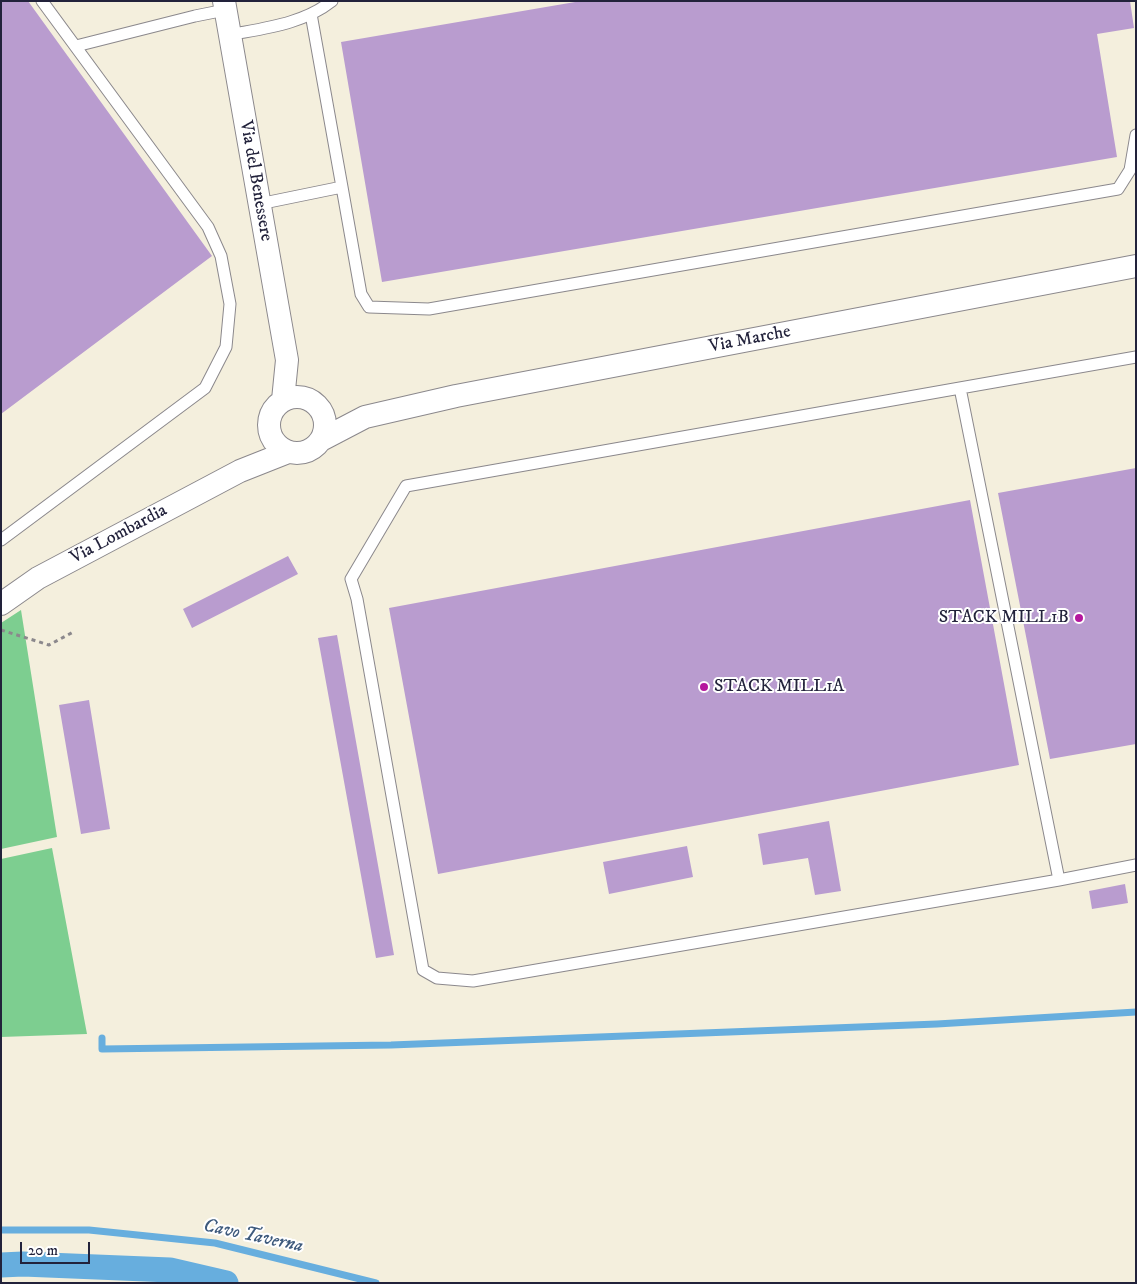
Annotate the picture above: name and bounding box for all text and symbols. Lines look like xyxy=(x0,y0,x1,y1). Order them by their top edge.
street label: Via del Benessere xyxy=(234,119,276,243)
street label: Via Marche xyxy=(707,322,793,358)
street label: Via Lombardia xyxy=(67,500,171,570)
place label: STACK MILL1B xyxy=(939,607,1069,629)
marker: STACK MILL1B xyxy=(1073,612,1085,624)
place label: STACK MILL1A xyxy=(714,676,844,698)
marker: STACK MILL1A xyxy=(698,681,710,693)
water label: Cavo Taverna xyxy=(201,1215,305,1259)
scale bar xyxy=(22,1232,92,1264)
text: 20 m xyxy=(28,1241,58,1260)

